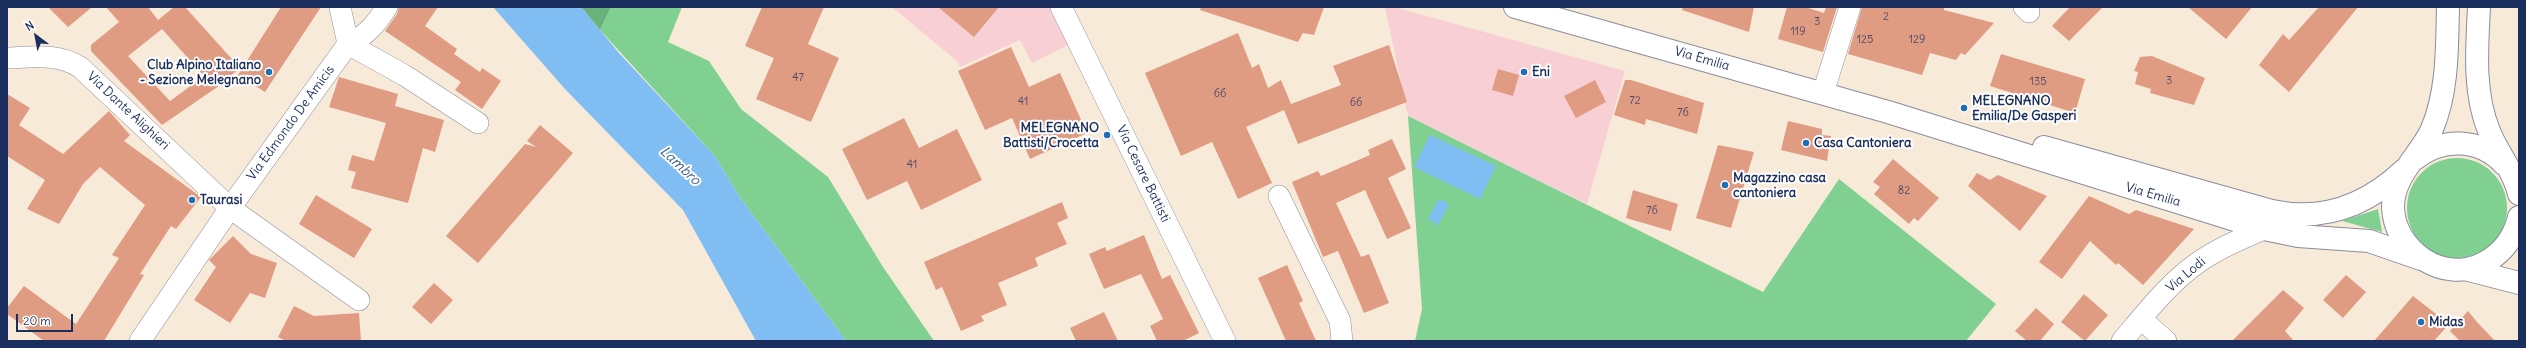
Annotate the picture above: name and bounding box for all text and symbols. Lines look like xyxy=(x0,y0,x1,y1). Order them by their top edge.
house number: 2 xyxy=(1883,10,1889,24)
house number: 3 xyxy=(1814,15,1820,29)
north arrow xyxy=(16,16,56,56)
text: N xyxy=(23,18,37,34)
house number: 119 xyxy=(1790,25,1806,39)
house number: 125 xyxy=(1857,33,1873,47)
house number: 129 xyxy=(1909,33,1925,47)
street label: Via Emilia xyxy=(1673,44,1731,74)
place label: Club Alpino Italiano - Sezione Melegnano xyxy=(140,57,261,88)
street label: Via Edmondo De Amicis xyxy=(244,62,338,184)
place label: Eni xyxy=(1532,64,1550,80)
marker: Club Alpino Italiano - Sezione Melegnano xyxy=(264,67,274,77)
marker: Eni xyxy=(1519,67,1529,77)
street label: Via Dante Alighieri xyxy=(84,69,172,153)
house number: 47 xyxy=(792,71,804,85)
house number: 3 xyxy=(2166,74,2172,88)
house number: 135 xyxy=(2030,75,2046,89)
house number: 66 xyxy=(1214,87,1226,101)
place label: MELEGNANO Emilia/De Gasperi xyxy=(1972,93,2077,124)
house number: 72 xyxy=(1629,94,1641,108)
house number: 41 xyxy=(1018,95,1028,109)
house number: 66 xyxy=(1350,96,1362,110)
marker: MELEGNANO Emilia/De Gasperi xyxy=(1959,103,1969,113)
house number: 76 xyxy=(1677,106,1689,120)
place label: MELEGNANO Battisti/Crocetta xyxy=(1003,120,1099,151)
street label: Via Cesare Battisti xyxy=(1113,123,1173,225)
marker: MELEGNANO Battisti/Crocetta xyxy=(1102,130,1112,140)
place label: Casa Cantoniera xyxy=(1814,135,1911,151)
marker: Casa Cantoniera xyxy=(1801,138,1811,148)
water label: Lambro xyxy=(656,143,704,189)
house number: 41 xyxy=(907,158,917,172)
place label: Magazzino casa cantoniera xyxy=(1733,170,1826,201)
marker: Magazzino casa cantoniera xyxy=(1720,180,1730,190)
street label: Via Emilia xyxy=(2124,180,2182,210)
house number: 82 xyxy=(1898,184,1910,198)
place label: Taurasi xyxy=(200,192,242,208)
marker: Taurasi xyxy=(187,195,197,205)
house number: 76 xyxy=(1646,204,1658,218)
street label: Via Lodi xyxy=(2163,254,2209,296)
scale bar xyxy=(18,306,75,332)
text: 20 m xyxy=(23,313,51,328)
place label: Midas xyxy=(2429,314,2463,330)
marker: Midas xyxy=(2416,317,2426,327)

